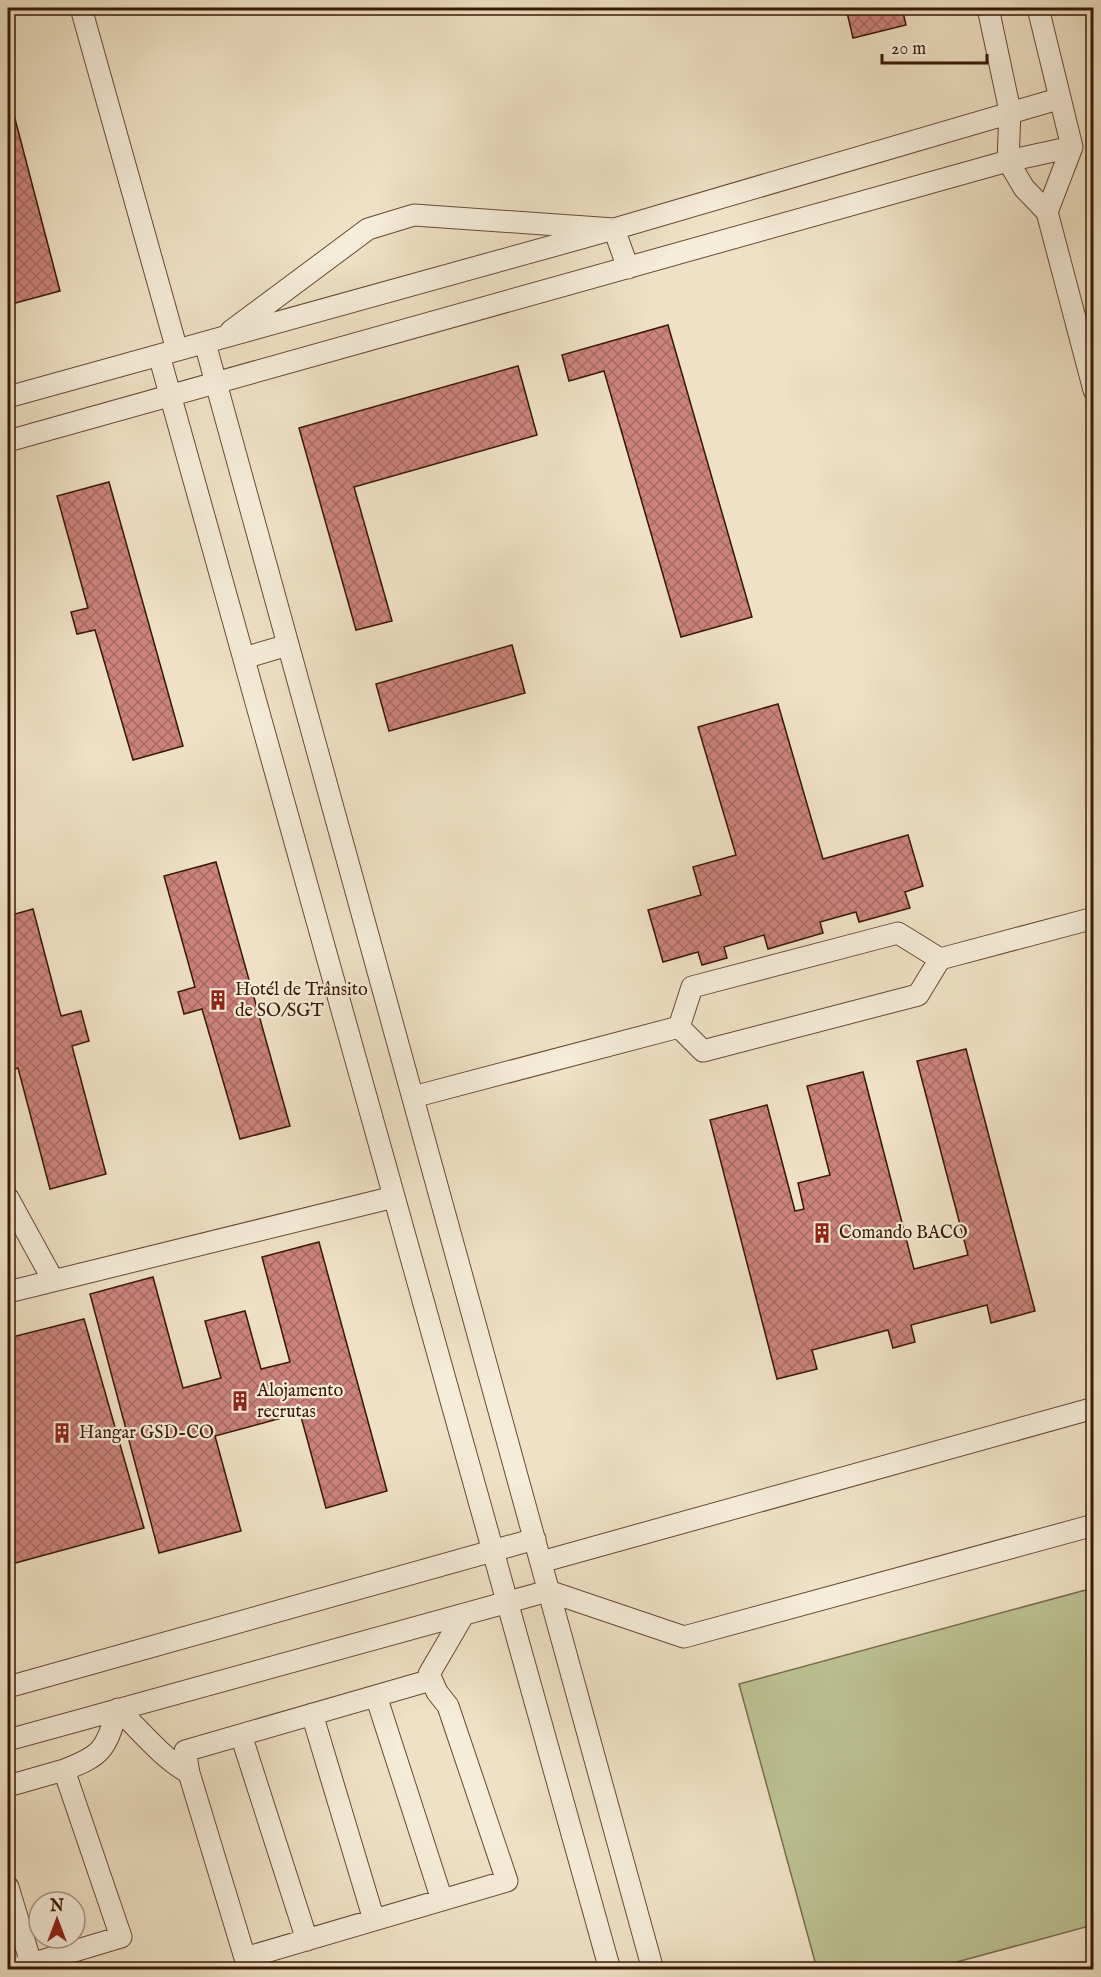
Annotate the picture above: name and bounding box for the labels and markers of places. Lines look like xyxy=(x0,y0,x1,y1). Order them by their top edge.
place label: Hotél de Trânsito de SO/SGT xyxy=(235,979,368,1023)
building icon: Hotél de Trânsito de SO/SGT xyxy=(206,988,230,1012)
building icon: Comando BACO xyxy=(810,1221,834,1245)
place label: Comando BACO xyxy=(839,1222,968,1245)
place label: Alojamento recrutas xyxy=(256,1380,343,1424)
building icon: Alojamento recrutas xyxy=(228,1389,252,1413)
building icon: Hangar GSD-CO xyxy=(50,1421,74,1445)
place label: Hangar GSD-CO xyxy=(79,1422,214,1445)

